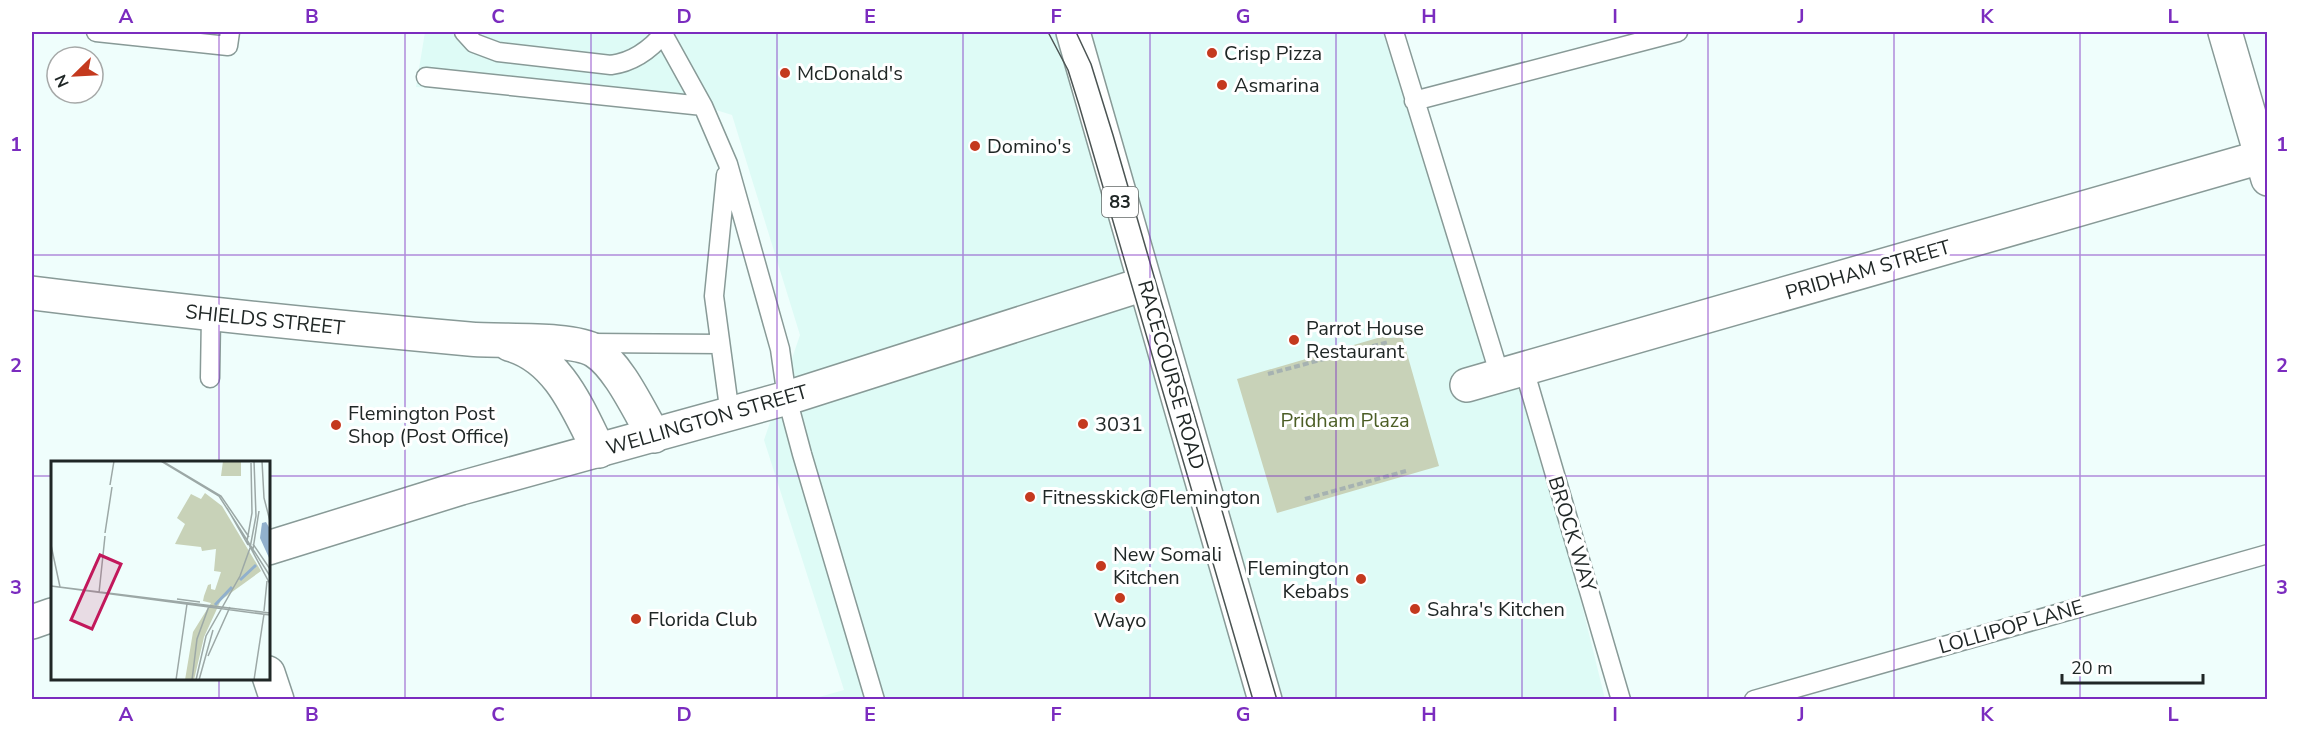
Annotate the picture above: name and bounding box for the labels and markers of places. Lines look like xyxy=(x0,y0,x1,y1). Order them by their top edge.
place label: Crisp Pizza xyxy=(1224,40,1322,67)
marker: Crisp Pizza xyxy=(1205,46,1219,60)
place label: McDonald's xyxy=(797,60,903,87)
marker: McDonald's xyxy=(778,66,792,80)
place label: Asmarina xyxy=(1234,72,1320,99)
marker: Asmarina xyxy=(1215,78,1229,92)
place label: Domino's xyxy=(987,133,1071,160)
marker: Domino's xyxy=(968,139,982,153)
place label: Parrot House Restaurant xyxy=(1306,315,1424,365)
marker: Parrot House Restaurant xyxy=(1287,333,1301,347)
place label: Flemington Post Shop (Post Office) xyxy=(348,400,510,450)
place label: 3031 xyxy=(1095,411,1143,438)
marker: 3031 xyxy=(1076,417,1090,431)
marker: Flemington Post Shop (Post Office) xyxy=(329,418,343,432)
place label: Fitnesskick@Flemington xyxy=(1042,484,1260,511)
marker: Fitnesskick@Flemington xyxy=(1023,490,1037,504)
place label: New Somali Kitchen xyxy=(1113,541,1222,591)
place label: Flemington Kebabs xyxy=(1247,555,1349,605)
marker: New Somali Kitchen xyxy=(1094,559,1108,573)
marker: Flemington Kebabs xyxy=(1354,572,1368,586)
marker: Wayo xyxy=(1113,591,1127,605)
place label: Sahra's Kitchen xyxy=(1427,596,1565,623)
marker: Sahra's Kitchen xyxy=(1408,602,1422,616)
place label: Florida Club xyxy=(648,606,757,633)
place label: Wayo xyxy=(1094,607,1146,634)
marker: Florida Club xyxy=(629,612,643,626)

